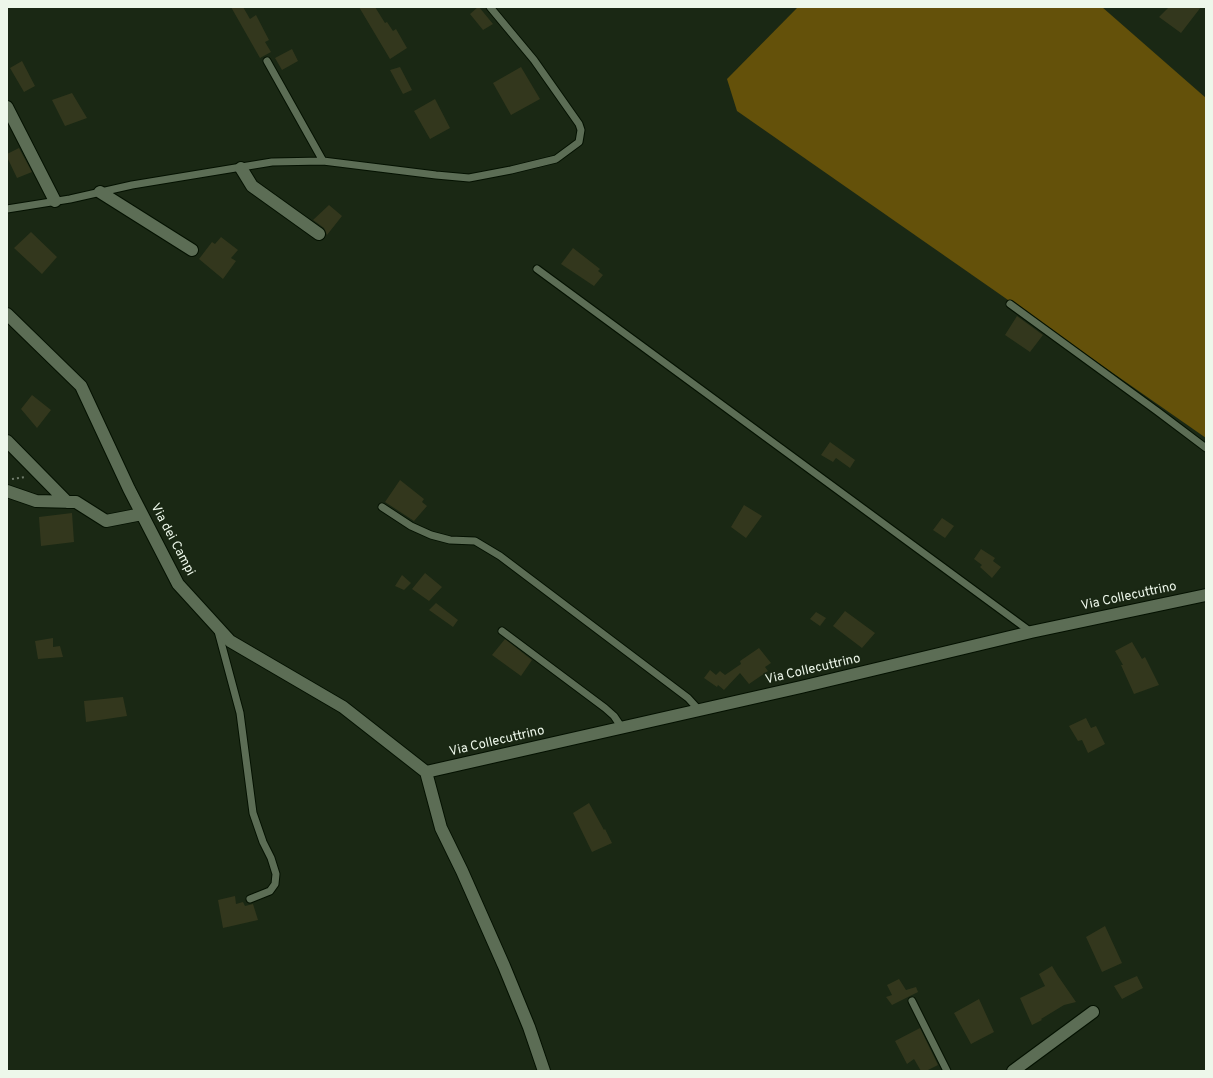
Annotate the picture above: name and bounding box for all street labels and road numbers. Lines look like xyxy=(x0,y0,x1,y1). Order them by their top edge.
street label: Via dei Campi xyxy=(146,501,198,579)
street label: Via Collecuttrino xyxy=(1080,579,1178,615)
street label: Via Collecuttrino xyxy=(764,651,862,689)
street label: Via Collecuttrino xyxy=(448,723,546,761)

